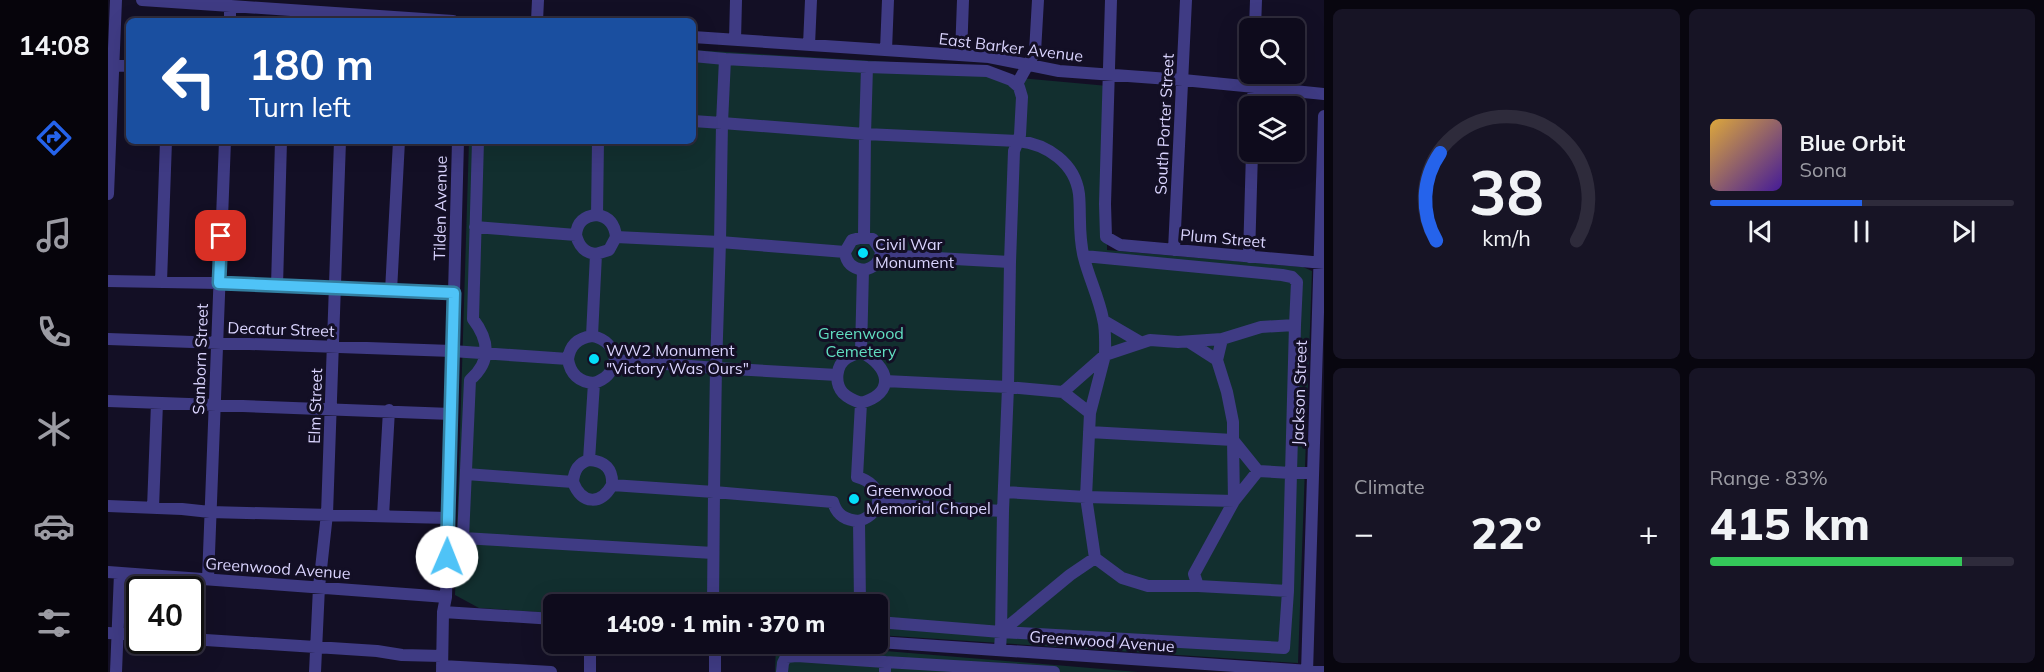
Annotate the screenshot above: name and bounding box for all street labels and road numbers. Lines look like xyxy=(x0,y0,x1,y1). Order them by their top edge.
street label: East Barker Avenue xyxy=(938,28,1084,66)
street label: South Porter Street xyxy=(1150,52,1178,195)
street label: Tilden Avenue xyxy=(429,155,451,261)
street label: Plum Street xyxy=(1179,224,1267,252)
street label: Sanborn Street xyxy=(188,303,212,415)
street label: Decatur Street xyxy=(227,317,335,341)
street label: Jackson Street xyxy=(1287,339,1311,446)
street label: Elm Street xyxy=(304,367,326,444)
street label: Greenwood Avenue xyxy=(205,553,351,583)
street label: Greenwood Avenue xyxy=(1029,626,1175,656)

